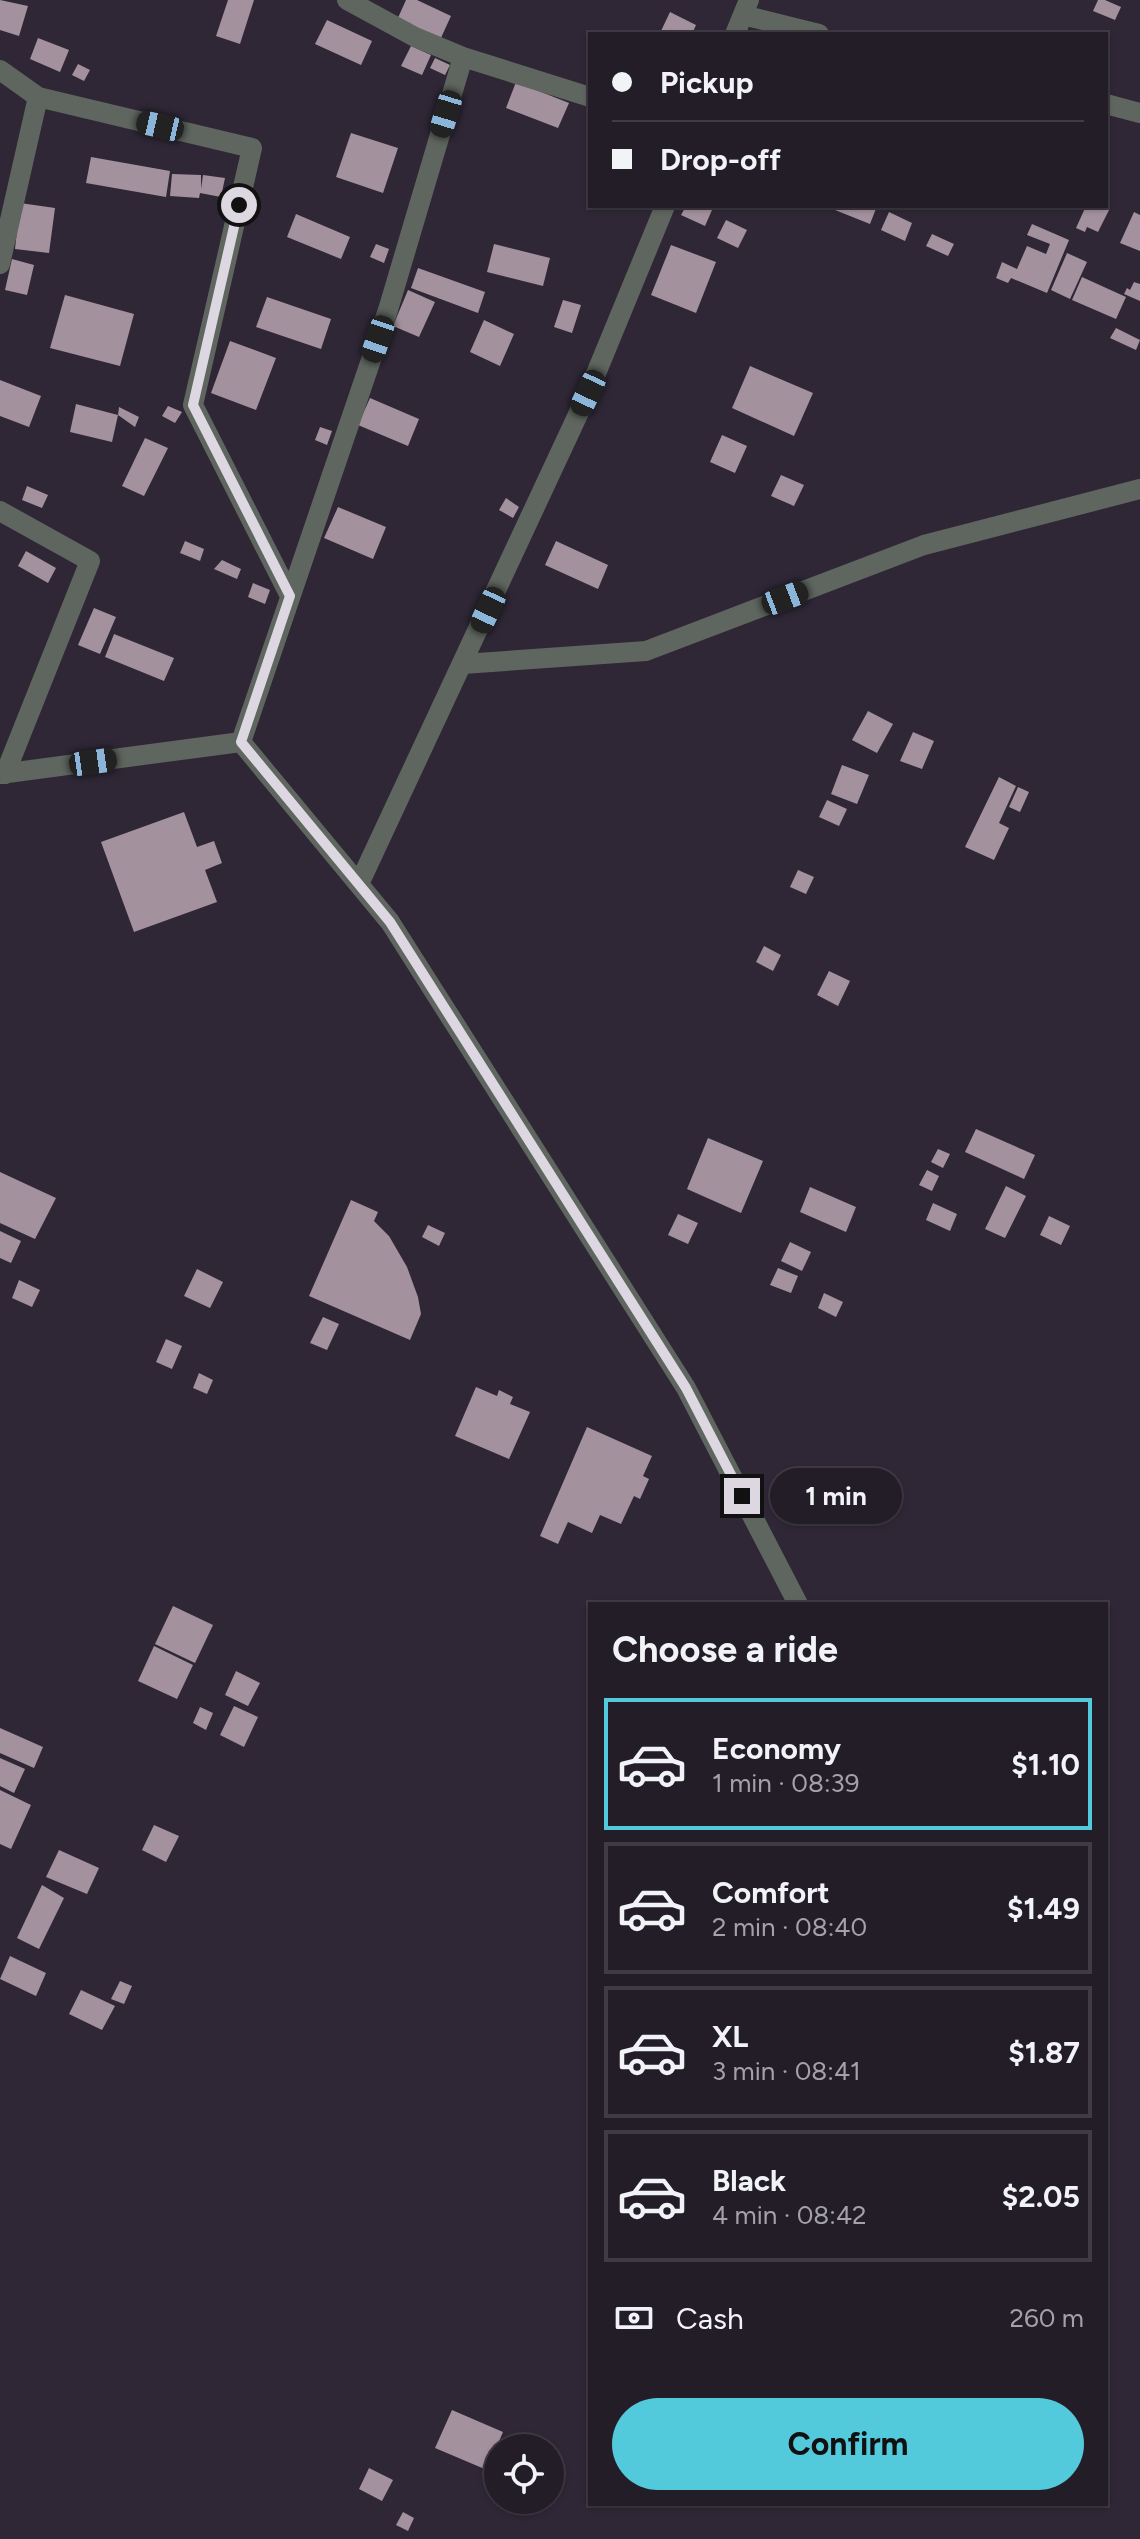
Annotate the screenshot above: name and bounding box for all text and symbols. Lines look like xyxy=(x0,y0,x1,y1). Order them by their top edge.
text: Pickup xyxy=(660,64,754,101)
car xyxy=(428,88,464,140)
car xyxy=(134,109,186,143)
text: Drop-off xyxy=(660,141,781,178)
route start xyxy=(221,187,257,223)
car xyxy=(359,312,397,366)
car xyxy=(567,366,609,420)
car xyxy=(758,578,812,618)
car xyxy=(467,583,509,637)
car xyxy=(68,747,118,777)
callout: 1 min xyxy=(770,1468,902,1524)
route end xyxy=(724,1478,760,1514)
text: 1 min xyxy=(805,1480,867,1512)
text: Choose a ride xyxy=(612,1628,838,1671)
icon: car xyxy=(616,1728,688,1800)
text: Economy xyxy=(712,1730,841,1767)
text: $1.10 xyxy=(1011,1746,1080,1783)
text: 1 min · 08:39 xyxy=(712,1767,859,1799)
icon: car xyxy=(616,1872,688,1944)
text: Comfort xyxy=(712,1874,830,1911)
text: $1.49 xyxy=(1007,1890,1080,1927)
text: 2 min · 08:40 xyxy=(712,1911,867,1943)
icon: car xyxy=(616,2016,688,2088)
text: XL xyxy=(712,2018,748,2055)
text: $1.87 xyxy=(1008,2034,1080,2071)
text: 3 min · 08:41 xyxy=(712,2055,861,2087)
icon: car xyxy=(616,2160,688,2232)
text: Black xyxy=(712,2162,786,2199)
text: $2.05 xyxy=(1002,2178,1080,2215)
text: 4 min · 08:42 xyxy=(712,2199,867,2231)
icon: cash xyxy=(612,2296,656,2340)
text: Cash xyxy=(676,2300,744,2337)
text: 260 m xyxy=(1010,2302,1084,2334)
button: Confirm xyxy=(612,2398,1084,2490)
map controls xyxy=(484,2434,564,2514)
button: locate xyxy=(484,2434,564,2514)

